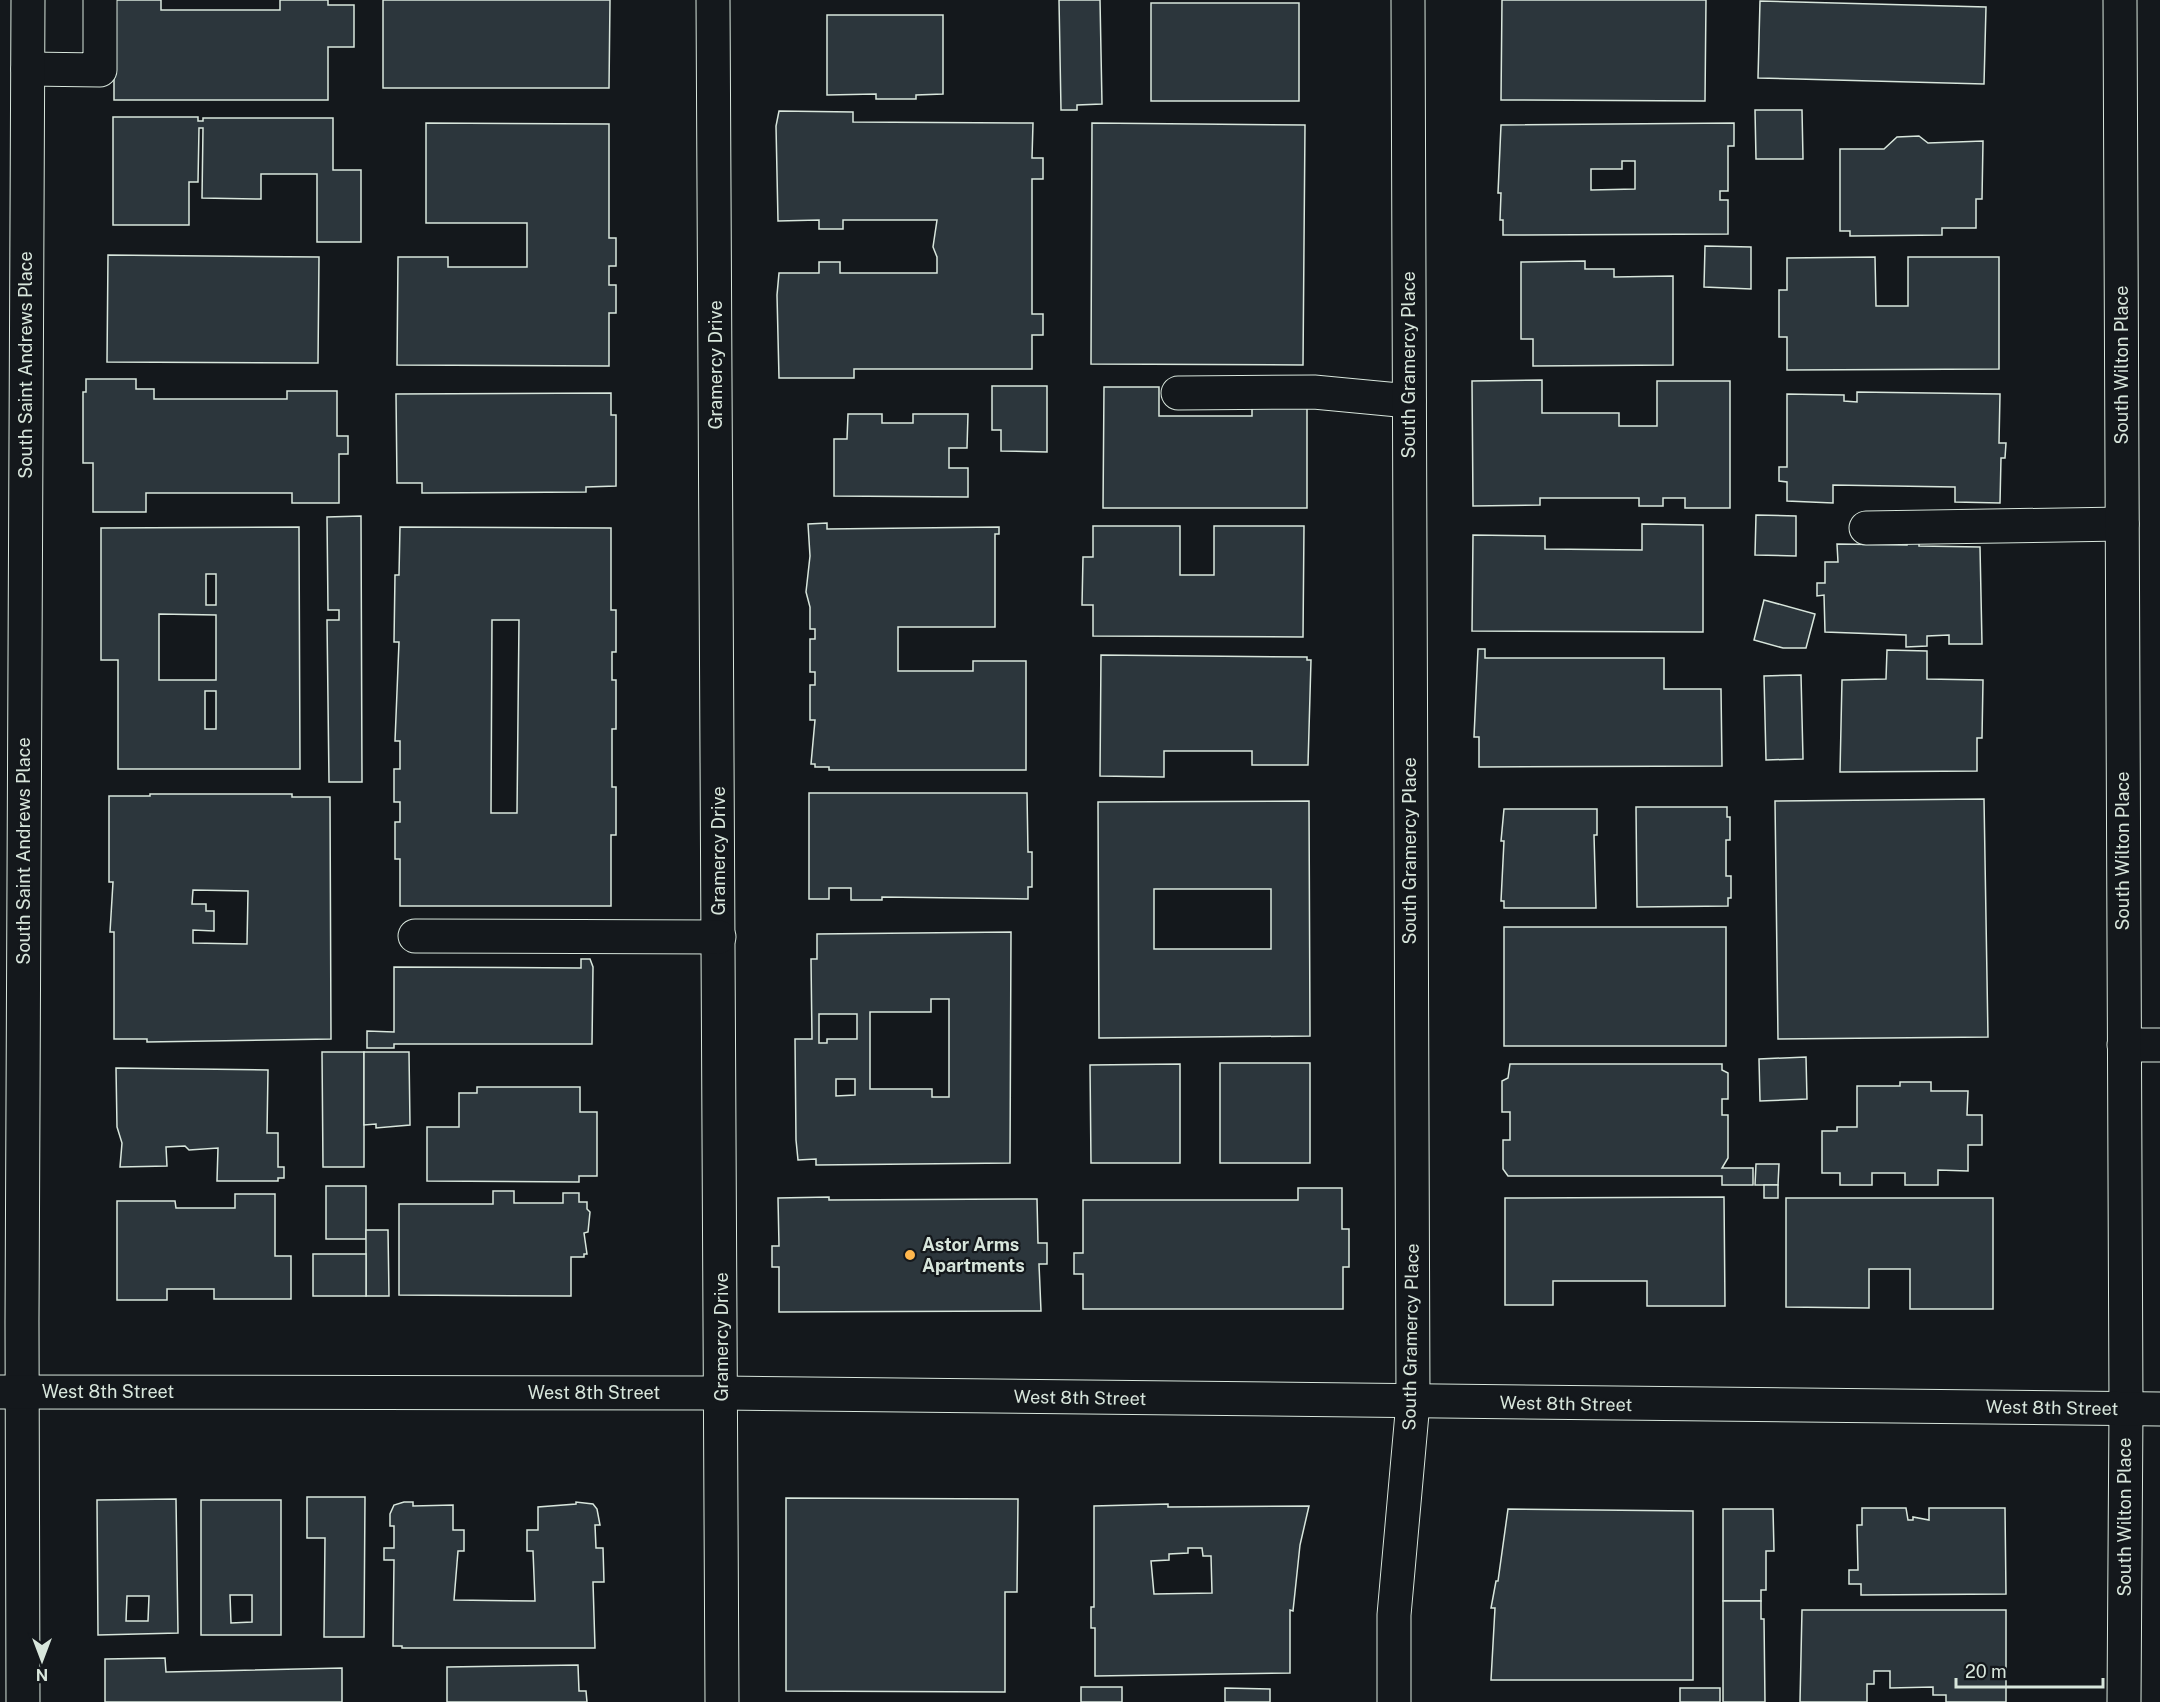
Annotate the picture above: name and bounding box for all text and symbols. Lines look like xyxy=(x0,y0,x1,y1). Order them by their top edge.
street label: South Saint Andrews Place xyxy=(15,251,36,479)
street label: South Gramercy Place xyxy=(1398,271,1419,459)
street label: South Wilton Place xyxy=(2111,286,2132,444)
street label: Gramercy Drive xyxy=(705,300,726,430)
street label: South Saint Andrews Place xyxy=(13,737,34,965)
street label: South Gramercy Place xyxy=(1399,757,1420,945)
street label: South Wilton Place xyxy=(2112,772,2133,930)
street label: Gramercy Drive xyxy=(708,786,729,916)
place label: Astor Arms Apartments xyxy=(922,1234,1025,1276)
street label: South Gramercy Place xyxy=(1398,1243,1423,1431)
marker: Astor Arms Apartments xyxy=(903,1248,917,1262)
street label: Gramercy Drive xyxy=(711,1272,732,1402)
street label: West 8th Street xyxy=(42,1381,174,1402)
street label: West 8th Street xyxy=(528,1382,660,1403)
street label: West 8th Street xyxy=(1013,1386,1147,1409)
street label: West 8th Street xyxy=(1499,1392,1633,1415)
street label: West 8th Street xyxy=(1985,1396,2119,1419)
street label: South Wilton Place xyxy=(2114,1438,2135,1596)
north arrow xyxy=(12,1630,72,1690)
scale bar xyxy=(1956,1651,2103,1689)
text: 20 m xyxy=(1965,1661,2007,1682)
text: N xyxy=(36,1665,48,1684)

